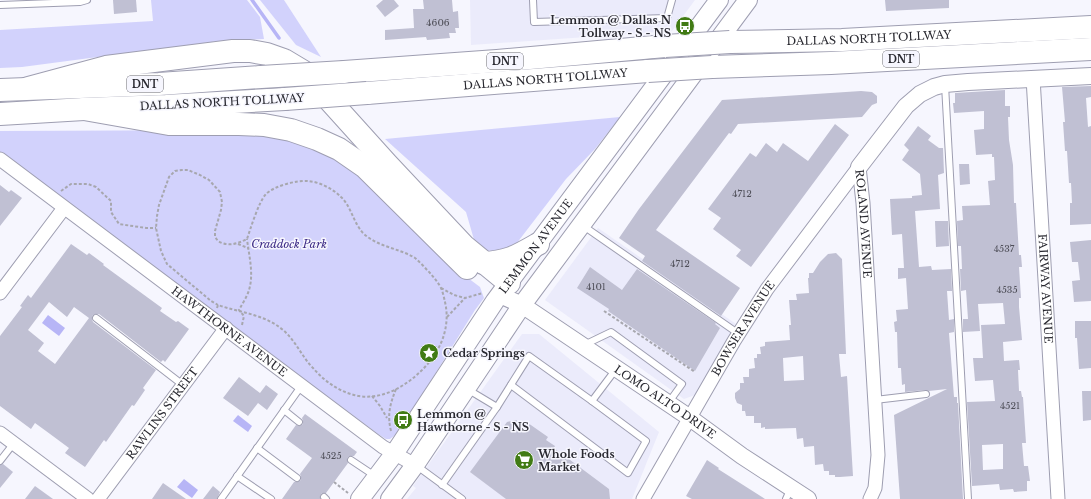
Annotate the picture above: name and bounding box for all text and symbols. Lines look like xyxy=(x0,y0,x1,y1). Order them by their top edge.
place label: Lemmon @ Dallas N Tollway - S - NS xyxy=(550,13,672,40)
bus stop icon: Lemmon @ Dallas N Tollway - S - NS xyxy=(674,15,696,37)
house number: 4606 xyxy=(426,17,450,28)
street label: DALLAS NORTH TOLLWAY xyxy=(786,27,953,48)
road number: DNT xyxy=(883,51,919,67)
road number: DNT xyxy=(487,53,523,69)
street label: DALLAS NORTH TOLLWAY xyxy=(463,66,629,92)
road number: DNT xyxy=(127,76,163,92)
street label: DALLAS NORTH TOLLWAY xyxy=(139,91,306,113)
street label: ROLAND AVENUE xyxy=(852,169,874,279)
house number: 4712 xyxy=(732,188,752,199)
street label: LEMMON AVENUE xyxy=(496,196,576,296)
street label: FAIRWAY AVENUE xyxy=(1035,233,1056,344)
park label: Craddock Park xyxy=(251,237,327,251)
house number: 4537 xyxy=(994,243,1015,254)
house number: 4712 xyxy=(670,258,690,269)
street label: BOWSER AVENUE xyxy=(709,278,778,378)
house number: 4101 xyxy=(586,281,606,292)
street label: HAWTHORNE AVENUE xyxy=(169,284,290,379)
house number: 4535 xyxy=(996,284,1018,295)
place icon: Cedar Springs xyxy=(418,342,440,364)
place label: Cedar Springs xyxy=(443,346,525,360)
street label: LOMO ALTO DRIVE xyxy=(612,362,719,442)
street label: RAWLINS STREET xyxy=(123,364,201,462)
house number: 4521 xyxy=(1000,400,1020,411)
place label: Lemmon @ Hawthorne - S - NS xyxy=(417,407,529,434)
bus stop icon: Lemmon @ Hawthorne - S - NS xyxy=(392,409,414,431)
place label: Whole Foods Market xyxy=(537,447,615,474)
supermarket icon: Whole Foods Market xyxy=(513,449,535,471)
house number: 4525 xyxy=(320,450,342,461)

